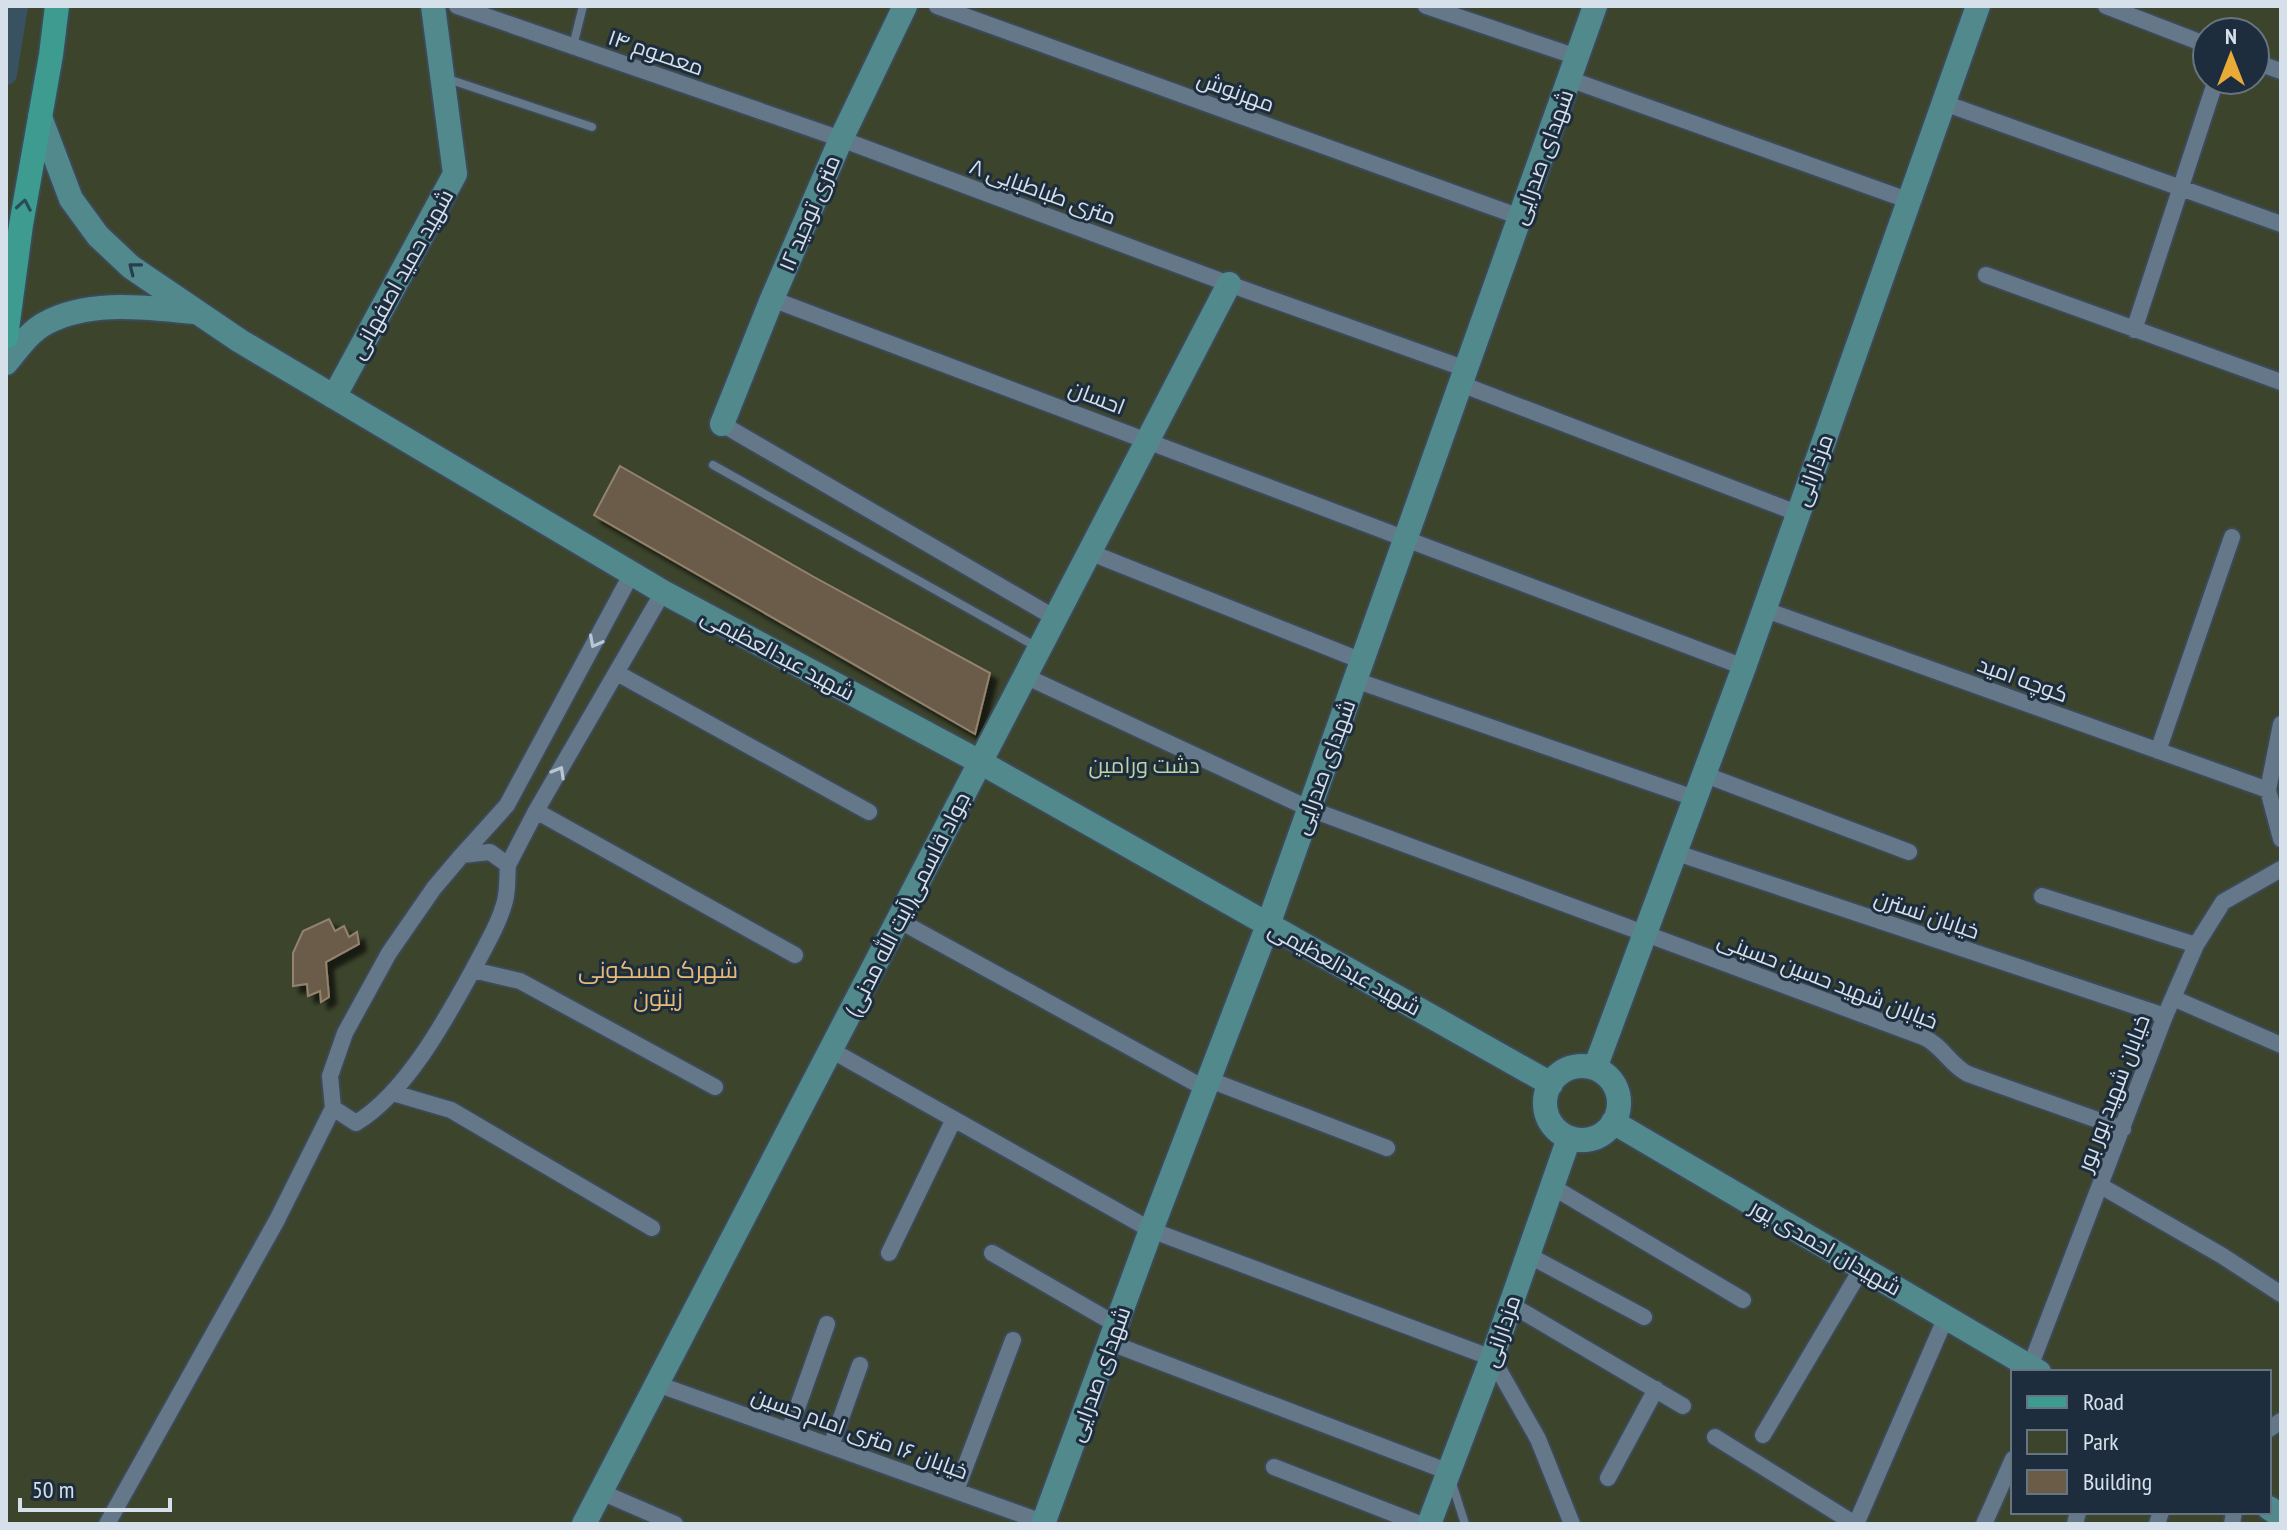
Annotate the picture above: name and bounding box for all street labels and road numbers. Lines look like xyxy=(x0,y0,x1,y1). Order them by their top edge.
street label: ۱۴ معصوم xyxy=(604,23,708,83)
street label: مهرنوش xyxy=(1193,64,1279,118)
street label: شهدای صدرایی xyxy=(1505,86,1579,228)
street label: ۱۲ متری توحید xyxy=(772,151,846,275)
street label: ۸ متری طباطبایی xyxy=(966,152,1120,230)
street label: شهید حمید اصفهانی xyxy=(343,184,459,364)
street label: احسان xyxy=(1065,374,1129,420)
street label: مزدارانی xyxy=(1787,430,1839,510)
street label: شهید عبدالعظیمی xyxy=(696,602,860,706)
street label: کوچه امید xyxy=(1974,650,2072,709)
street label: شهدای صدرایی xyxy=(1287,696,1361,838)
street label: جواد قاسمی(آیت الله مدنی) xyxy=(838,787,976,1021)
street label: خیابان نسترن xyxy=(1871,883,1983,945)
street label: شهید عبدالعظیمی xyxy=(1264,915,1426,1021)
street label: خیابان شهید حسین حسینی xyxy=(1714,925,1942,1035)
street label: خیابان شهید بور بور xyxy=(2069,1011,2156,1177)
street label: شهیدان احمدی پور xyxy=(1743,1191,1906,1302)
street label: مزدارانی xyxy=(1476,1291,1526,1371)
street label: شهدای صدرایی xyxy=(1062,1303,1136,1445)
street label: خیابان ۱۶ متری امام حسین xyxy=(747,1381,972,1487)

